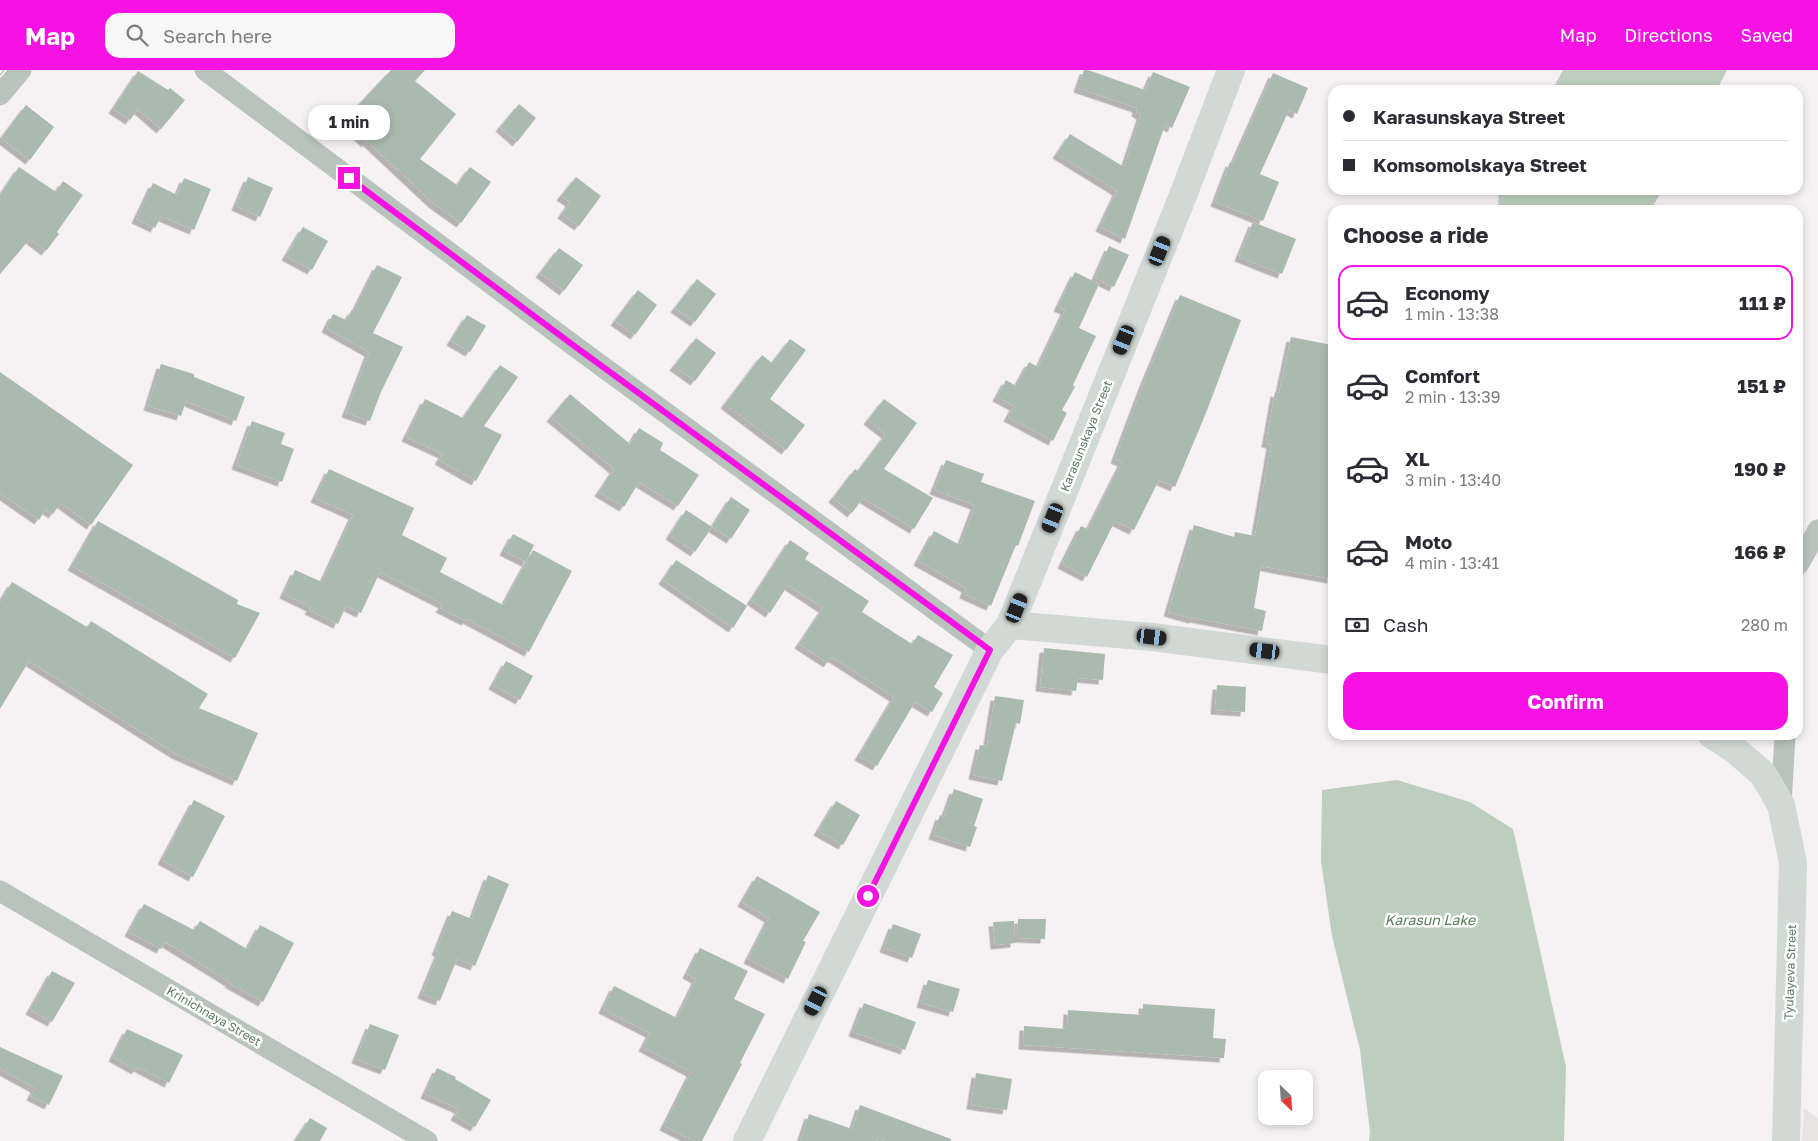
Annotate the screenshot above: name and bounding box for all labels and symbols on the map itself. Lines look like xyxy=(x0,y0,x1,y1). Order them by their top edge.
callout: 1 min xyxy=(308,106,390,140)
route end xyxy=(338,167,360,189)
car xyxy=(1147,234,1172,268)
car xyxy=(1111,323,1136,357)
street label: Karasunskaya Street xyxy=(1057,378,1115,494)
car xyxy=(1040,501,1065,535)
car xyxy=(1004,591,1029,625)
car xyxy=(1136,628,1167,646)
car xyxy=(1249,642,1280,660)
route start xyxy=(857,885,879,907)
water label: Karasun Lake xyxy=(1385,911,1476,928)
street label: Tyulayeva Street xyxy=(1781,924,1799,1020)
street label: Krinichnaya Street xyxy=(164,983,264,1049)
car xyxy=(802,984,829,1018)
north arrow xyxy=(1258,1070,1312,1125)

